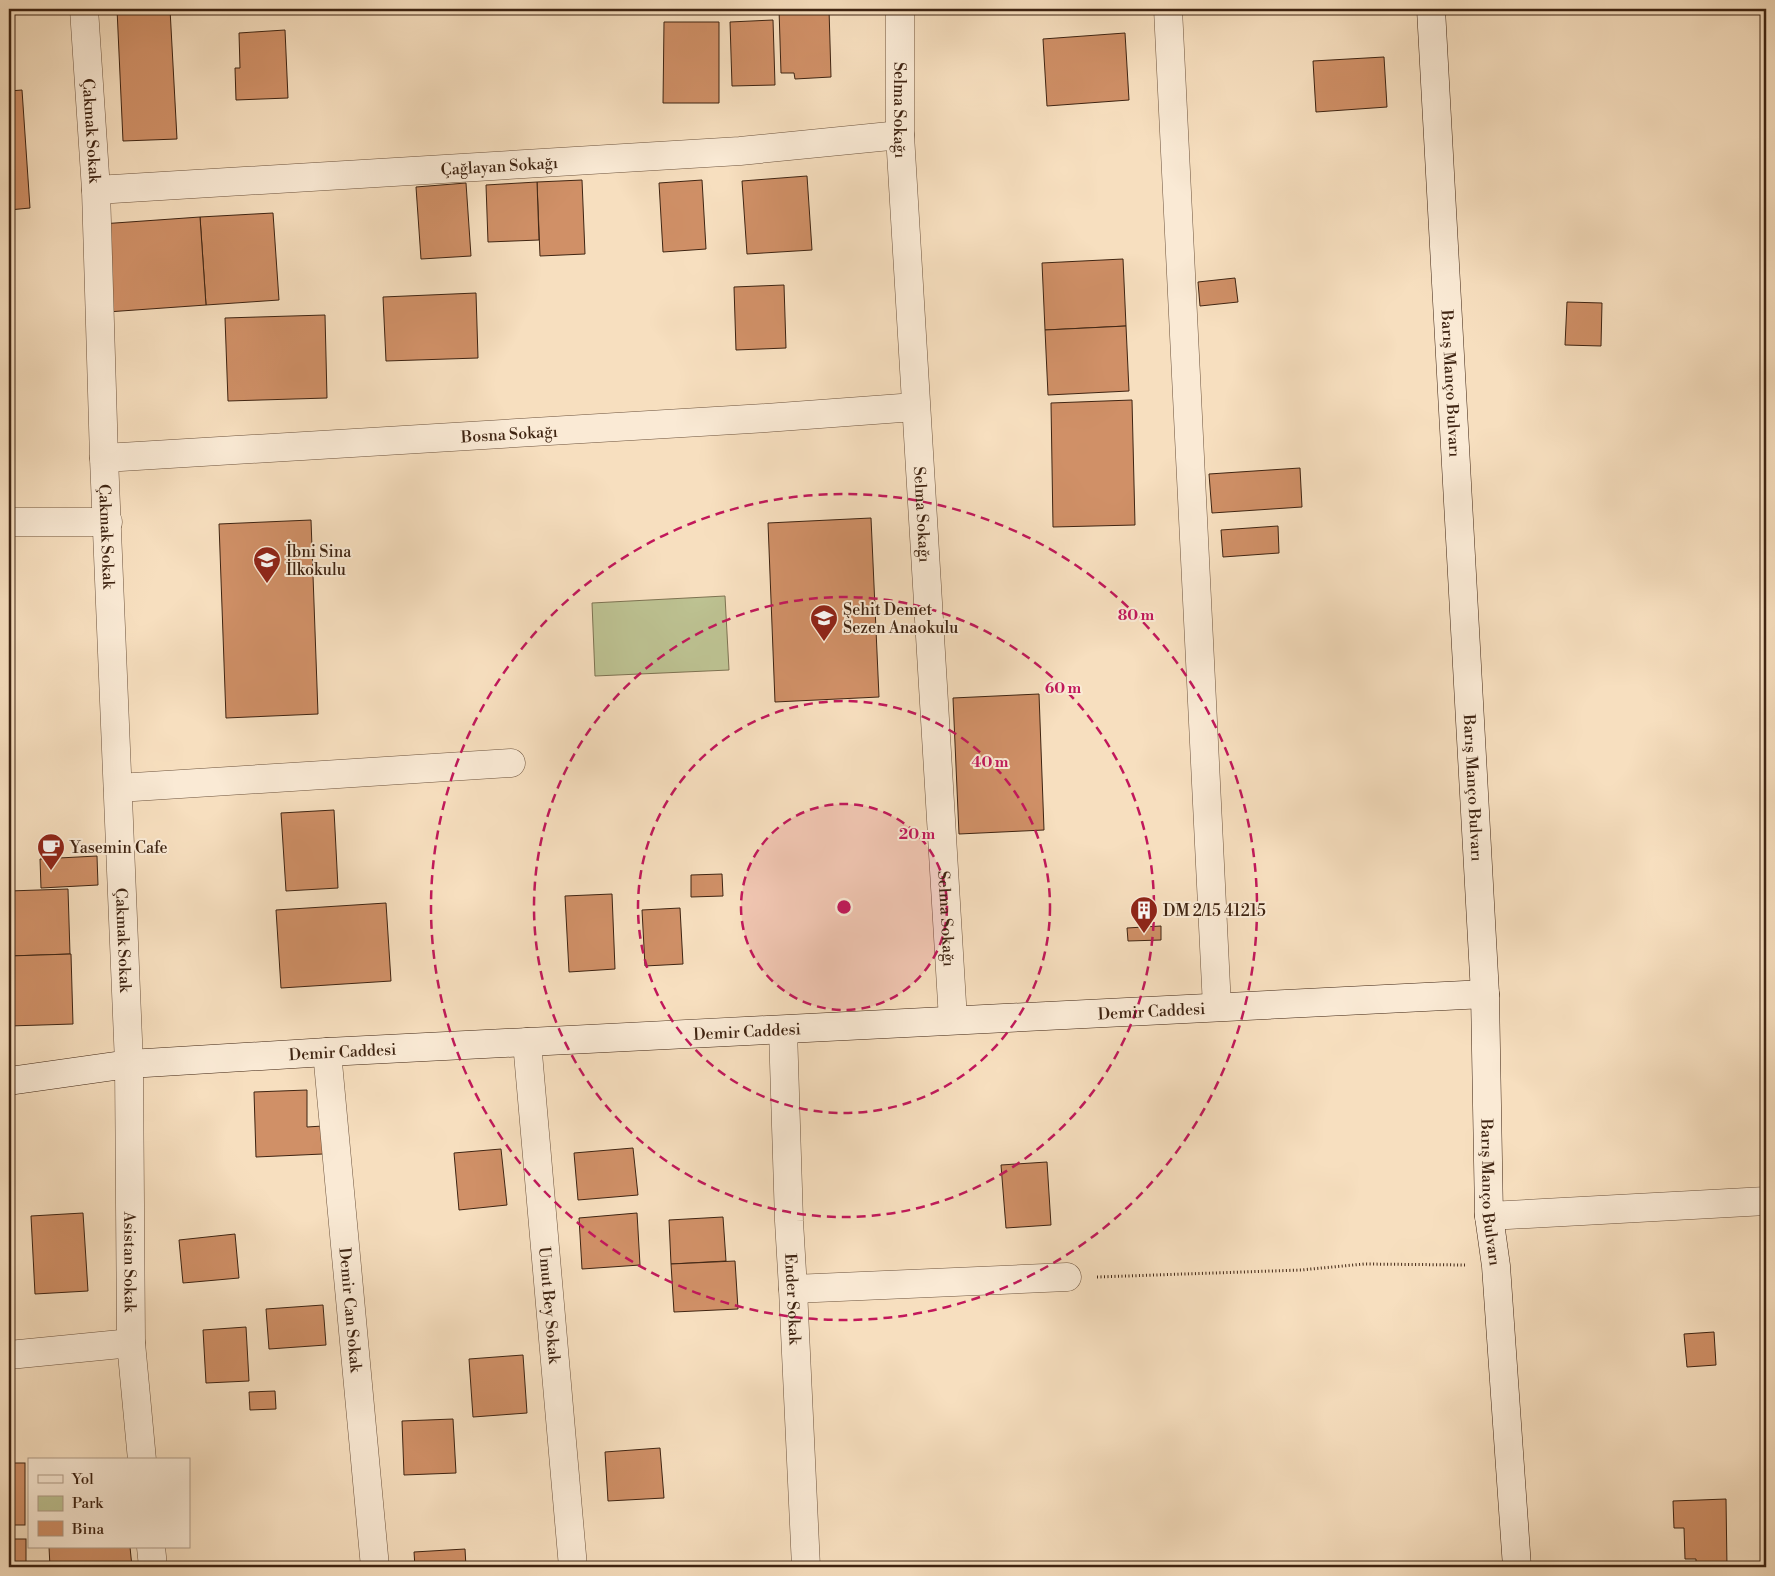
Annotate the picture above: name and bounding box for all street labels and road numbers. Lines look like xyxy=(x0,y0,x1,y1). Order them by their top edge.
street label: Selma Sokağı xyxy=(889,62,910,159)
street label: Çakmak Sokak xyxy=(78,78,105,185)
street label: Çağlayan Sokağı xyxy=(440,153,559,180)
street label: Barış Manço Bulvarı xyxy=(1436,308,1465,458)
street label: Bosna Sokağı xyxy=(459,422,558,447)
street label: Selma Sokağı xyxy=(909,466,935,563)
street label: Çakmak Sokak xyxy=(94,484,118,591)
street label: Barış Manço Bulvarı xyxy=(1459,713,1487,862)
street label: Selma Sokağı xyxy=(933,870,959,967)
street label: Çakmak Sokak xyxy=(111,887,135,995)
street label: Demir Caddesi xyxy=(1097,999,1206,1024)
street label: Demir Caddesi xyxy=(693,1019,801,1045)
street label: Demir Caddesi xyxy=(288,1040,397,1065)
street label: Barış Manço Bulvarı xyxy=(1476,1118,1505,1267)
street label: Asistan Sokak xyxy=(119,1210,140,1314)
street label: Umut Bey Sokak xyxy=(534,1246,564,1366)
street label: Demir Can Sokak xyxy=(334,1247,366,1375)
street label: Ender Sokak xyxy=(780,1253,805,1347)

